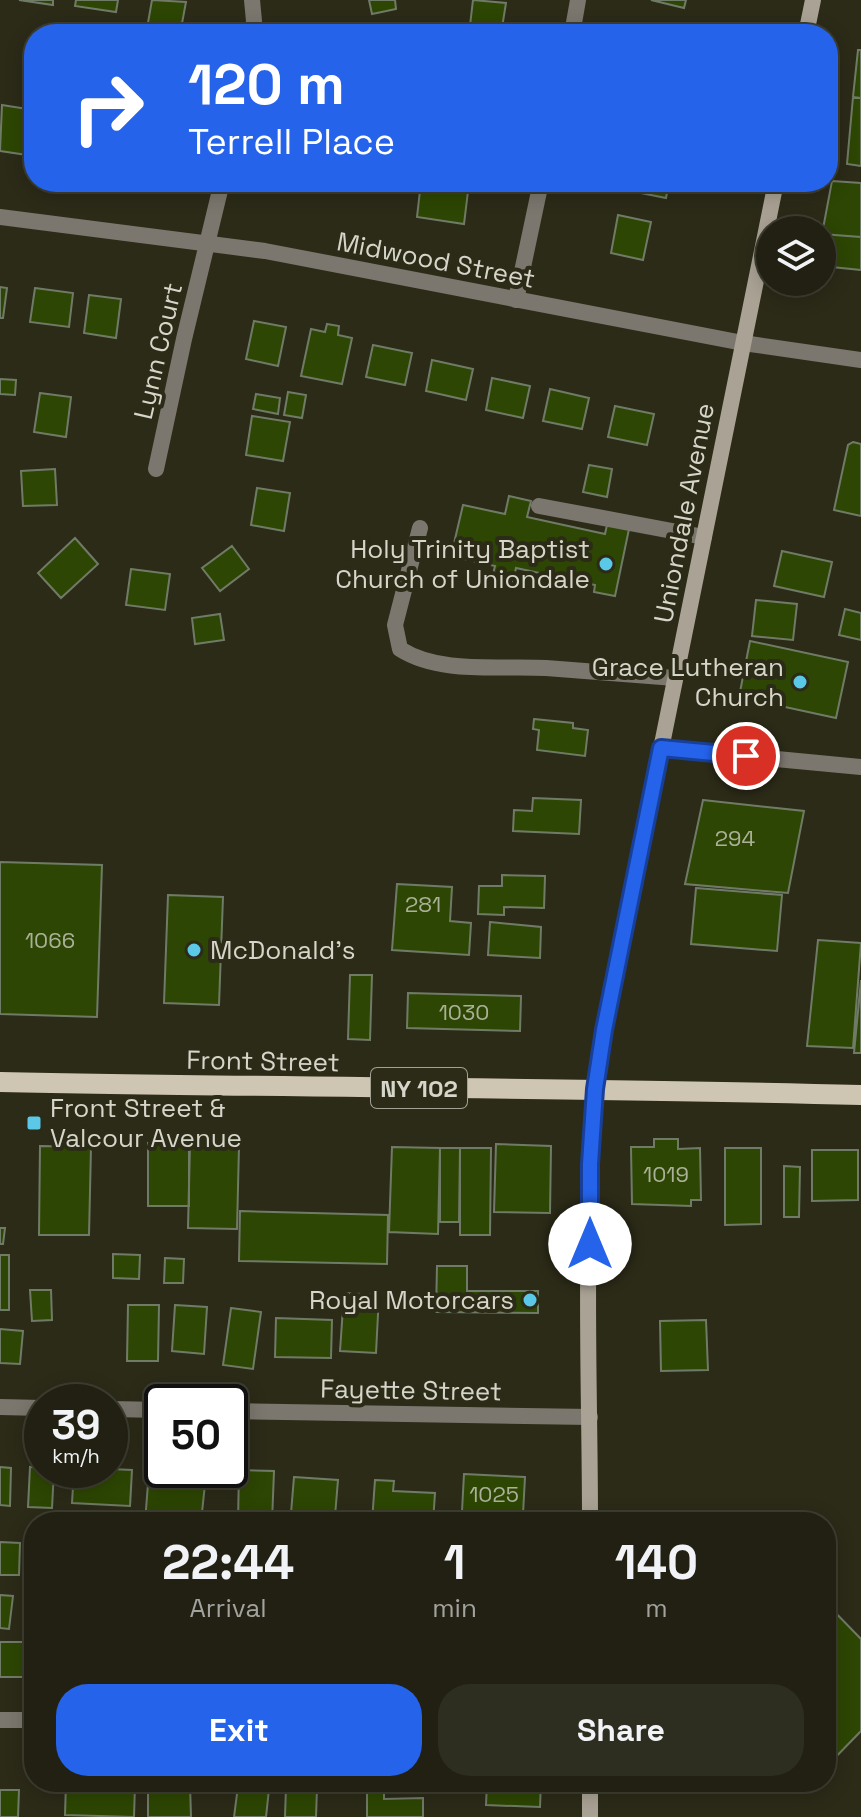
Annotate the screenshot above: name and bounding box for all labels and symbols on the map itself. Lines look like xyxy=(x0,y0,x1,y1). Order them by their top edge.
street label: Midwood Street xyxy=(334,224,538,296)
street label: Lynn Court xyxy=(126,279,190,423)
street label: Uniondale Avenue xyxy=(646,400,722,626)
place label: Holy Trinity Baptist Church of Uniondale xyxy=(335,532,590,596)
marker: Holy Trinity Baptist Church of Uniondale xyxy=(597,555,615,573)
place label: Grace Lutheran Church xyxy=(592,650,784,714)
marker: Grace Lutheran Church xyxy=(791,673,809,691)
pin xyxy=(712,722,780,790)
house number: 294 xyxy=(715,824,755,852)
house number: 281 xyxy=(405,890,441,918)
house number: 1066 xyxy=(25,926,75,954)
place label: McDonald's xyxy=(210,933,355,967)
marker: McDonald's xyxy=(185,941,203,959)
house number: 1030 xyxy=(439,998,489,1026)
street label: Front Street xyxy=(186,1043,340,1079)
road number: NY 102 xyxy=(371,1068,467,1108)
place label: Front Street & Valcour Avenue xyxy=(50,1091,242,1155)
marker: Front Street & Valcour Avenue xyxy=(25,1114,43,1132)
house number: 1019 xyxy=(643,1160,689,1188)
position arrow xyxy=(548,1202,632,1286)
place label: Royal Motorcars xyxy=(309,1283,514,1317)
marker: Royal Motorcars xyxy=(521,1291,539,1309)
street label: Fayette Street xyxy=(320,1371,502,1409)
speed limit sign: 50 xyxy=(144,1384,248,1488)
house number: 1025 xyxy=(469,1480,519,1508)

